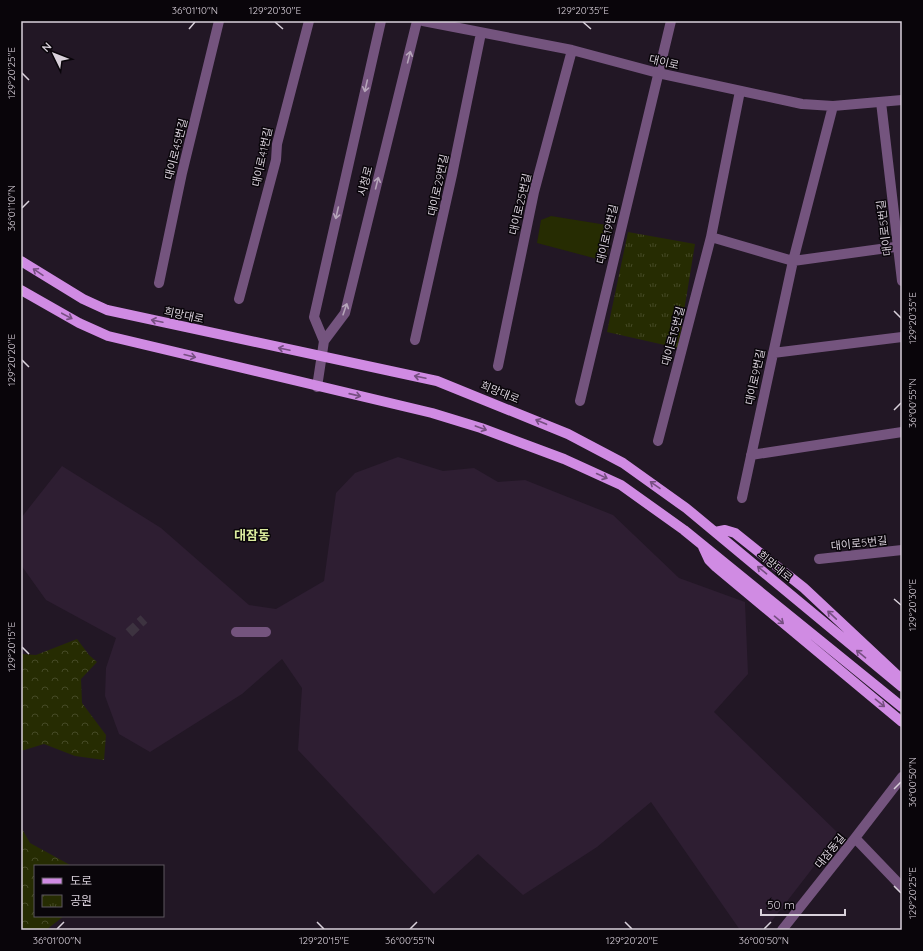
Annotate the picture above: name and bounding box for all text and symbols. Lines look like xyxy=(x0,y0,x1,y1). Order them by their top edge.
text: 36°01'10"N xyxy=(172,4,218,17)
text: 129°20'30"E xyxy=(249,4,301,17)
text: 129°20'35"E xyxy=(557,4,609,17)
north arrow xyxy=(34,34,74,74)
text: N xyxy=(39,39,55,55)
text: 129°20'25"E xyxy=(5,47,18,99)
one-way arrow xyxy=(405,51,413,64)
street label: 대이로 xyxy=(648,52,680,72)
one-way arrow xyxy=(362,80,370,93)
street label: 대이로45번길 xyxy=(162,117,190,181)
street label: 대이로41번길 xyxy=(249,126,275,188)
street label: 대이로29번길 xyxy=(425,153,451,217)
street label: 시청로 xyxy=(355,165,375,197)
street label: 대이로25번길 xyxy=(506,172,534,236)
one-way arrow xyxy=(374,177,382,190)
text: 36°01'10"N xyxy=(5,185,18,231)
street label: 대이로5번길 xyxy=(874,199,894,257)
street label: 대이로19번길 xyxy=(593,203,621,265)
one-way arrow xyxy=(333,206,341,219)
one-way arrow xyxy=(33,268,44,276)
text: 129°20'35"E xyxy=(906,292,919,344)
one-way arrow xyxy=(342,303,349,316)
street label: 희망대로 xyxy=(163,304,205,326)
street label: 대이로15번길 xyxy=(658,305,688,367)
one-way arrow xyxy=(61,313,73,321)
one-way arrow xyxy=(151,317,164,325)
text: 129°20'20"E xyxy=(5,333,18,386)
one-way arrow xyxy=(278,345,291,353)
street label: 대이로9번길 xyxy=(742,348,768,406)
one-way arrow xyxy=(183,352,196,360)
one-way arrow xyxy=(414,373,427,381)
street label: 희망대로 xyxy=(479,378,521,406)
text: 36°00'55"N xyxy=(906,378,919,428)
one-way arrow xyxy=(348,392,361,400)
one-way arrow xyxy=(536,418,548,425)
one-way arrow xyxy=(474,425,486,433)
one-way arrow xyxy=(595,473,607,480)
one-way arrow xyxy=(650,481,661,489)
district label: 대잠동 xyxy=(234,527,270,543)
street label: 대이로5번길 xyxy=(830,533,888,553)
street label: 희망대로 xyxy=(755,548,795,584)
one-way arrow xyxy=(756,566,767,575)
text: 129°20'30"E xyxy=(906,579,919,631)
one-way arrow xyxy=(827,610,837,620)
one-way arrow xyxy=(774,616,785,625)
text: 129°20'15"E xyxy=(5,622,18,672)
one-way arrow xyxy=(856,649,867,658)
one-way arrow xyxy=(874,699,885,708)
text: 36°00'50"N xyxy=(906,757,919,807)
street label: 대잠동길 xyxy=(812,831,848,871)
legend xyxy=(34,865,164,917)
text: 129°20'25"E xyxy=(906,867,919,919)
text: 도로 xyxy=(70,873,92,888)
scale bar xyxy=(761,891,845,917)
text: 공원 xyxy=(70,893,92,908)
text: 50 m xyxy=(767,897,795,912)
text: 36°01'00"N xyxy=(33,934,81,947)
text: 129°20'15"E xyxy=(299,934,349,947)
text: 36°00'55"N xyxy=(385,934,435,947)
text: 129°20'20"E xyxy=(606,934,659,947)
text: 36°00'50"N xyxy=(739,934,789,947)

